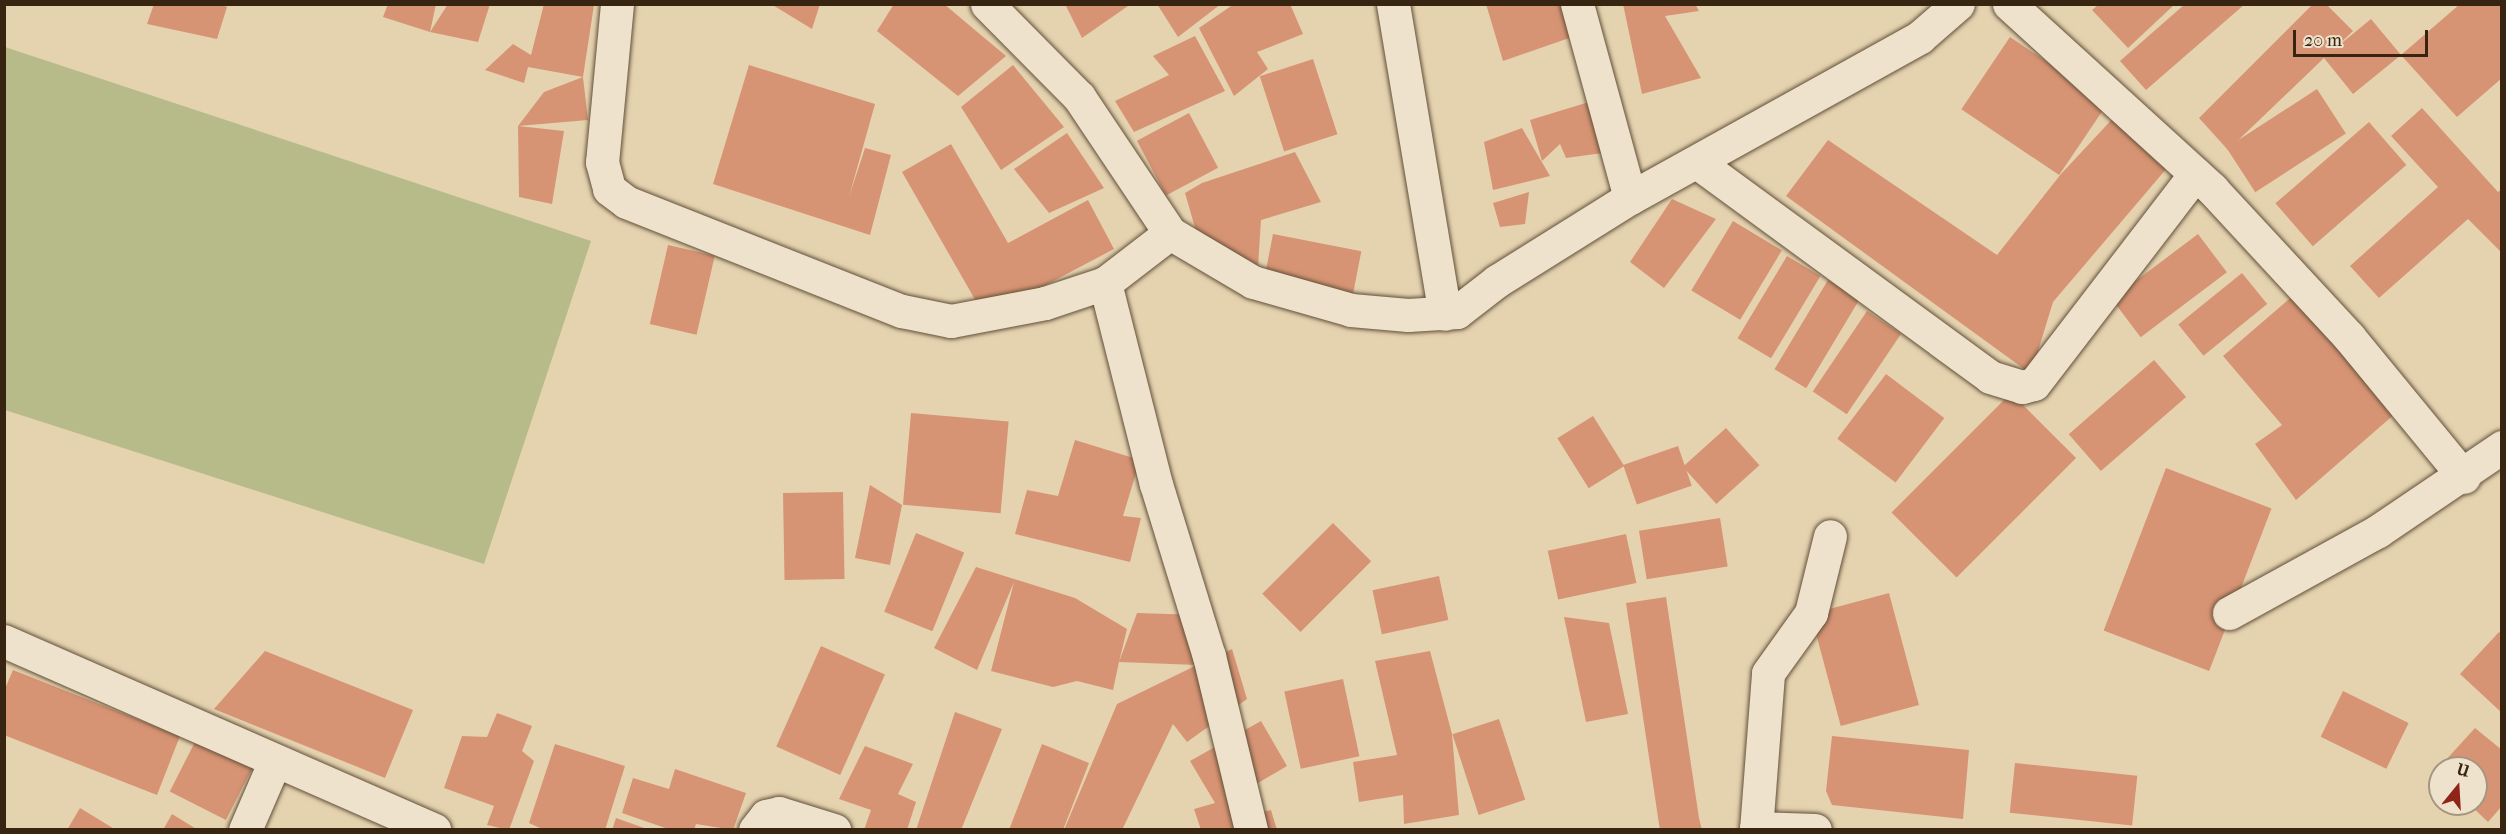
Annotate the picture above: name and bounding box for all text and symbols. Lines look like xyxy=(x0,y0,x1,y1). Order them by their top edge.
scale bar xyxy=(2296,18,2431,56)
text: 20 m xyxy=(2304,30,2342,51)
north arrow xyxy=(2428,756,2488,816)
text: U xyxy=(2454,759,2472,781)

